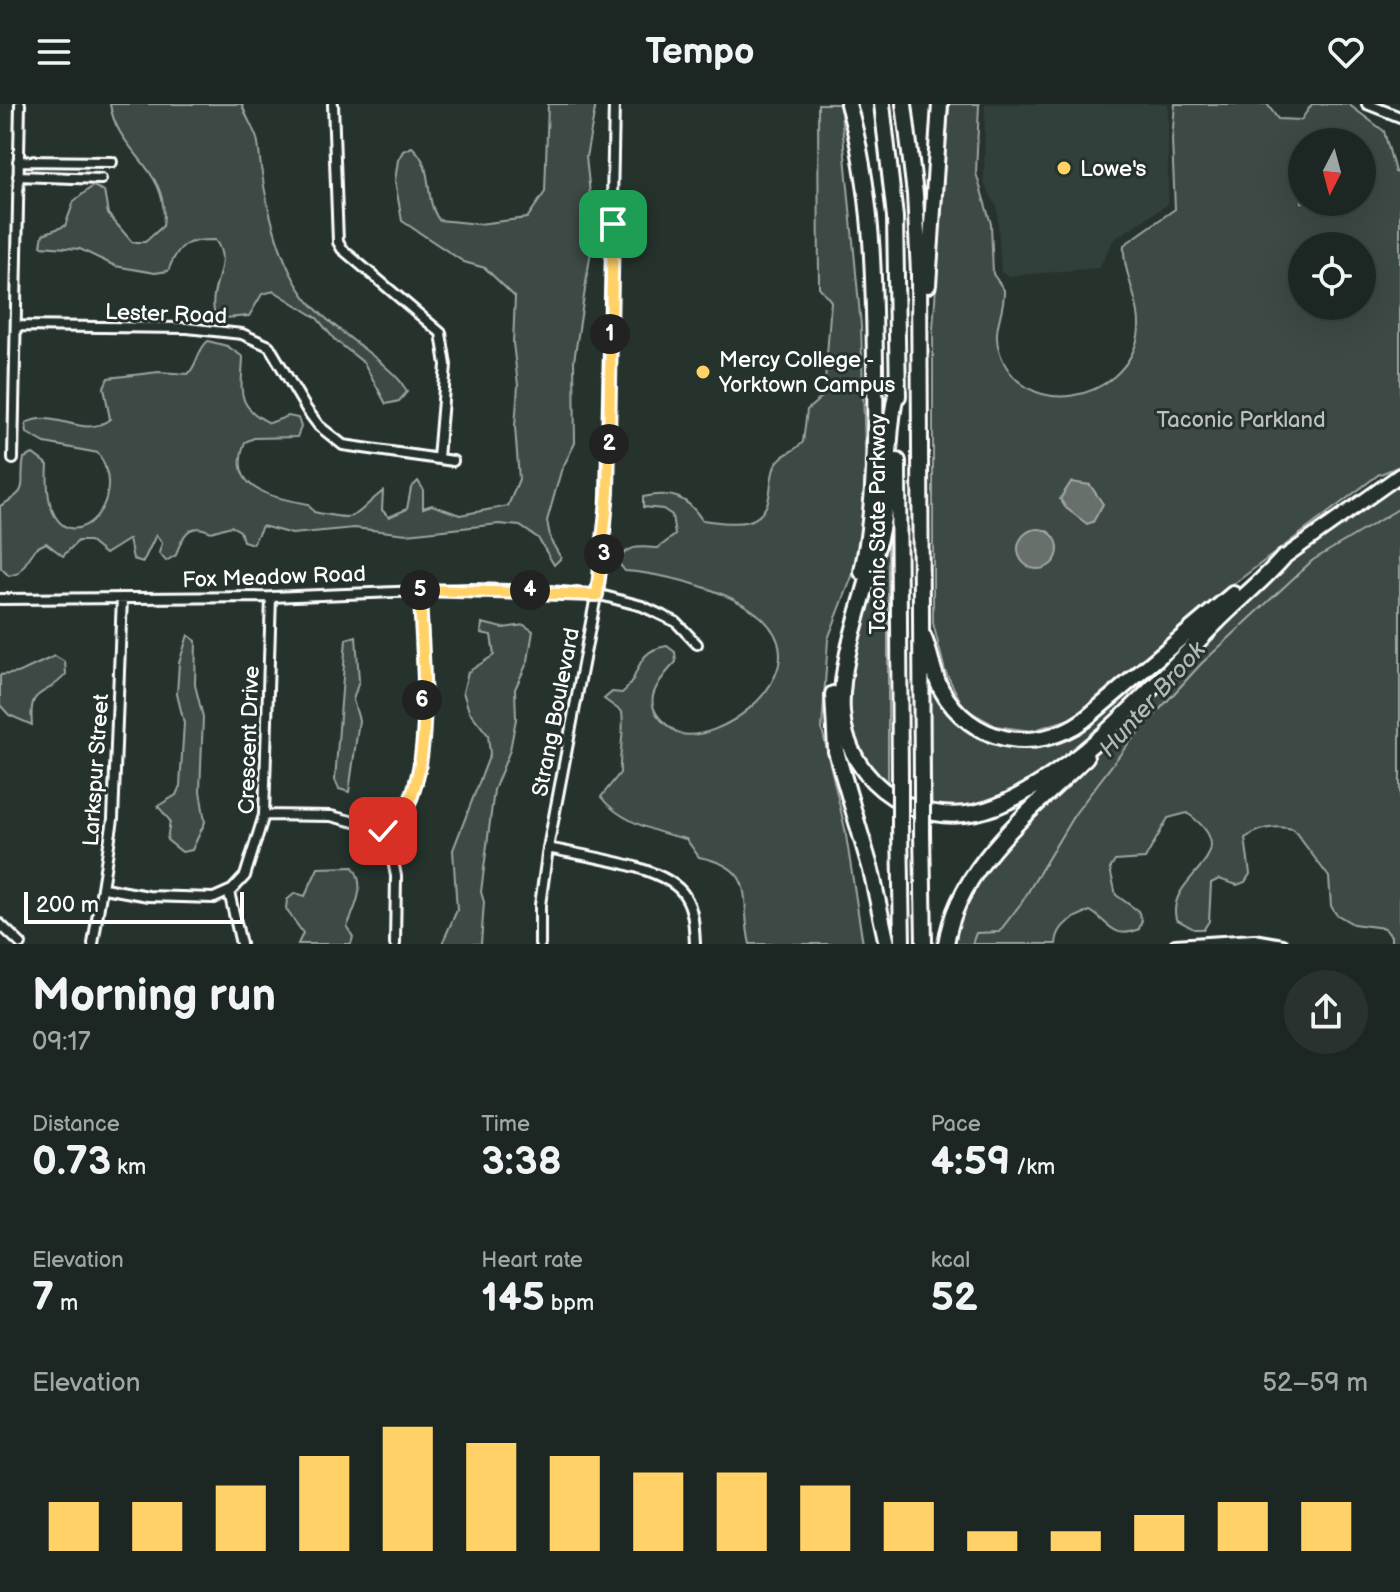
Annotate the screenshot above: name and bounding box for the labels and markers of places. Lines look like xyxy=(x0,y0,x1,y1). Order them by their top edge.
place label: Lowe's xyxy=(1080,156,1146,183)
marker: Lowe's xyxy=(1055,159,1073,177)
pin xyxy=(579,190,647,258)
pin: 1 xyxy=(590,314,630,354)
place label: Mercy College - Yorktown Campus xyxy=(718,347,896,399)
marker: Mercy College - Yorktown Campus xyxy=(694,363,712,381)
pin: 2 xyxy=(589,424,629,464)
pin: 3 xyxy=(584,534,624,574)
pin: 5 xyxy=(400,570,440,610)
pin: 4 xyxy=(510,570,550,610)
pin: 6 xyxy=(402,680,442,720)
pin xyxy=(349,797,417,865)

